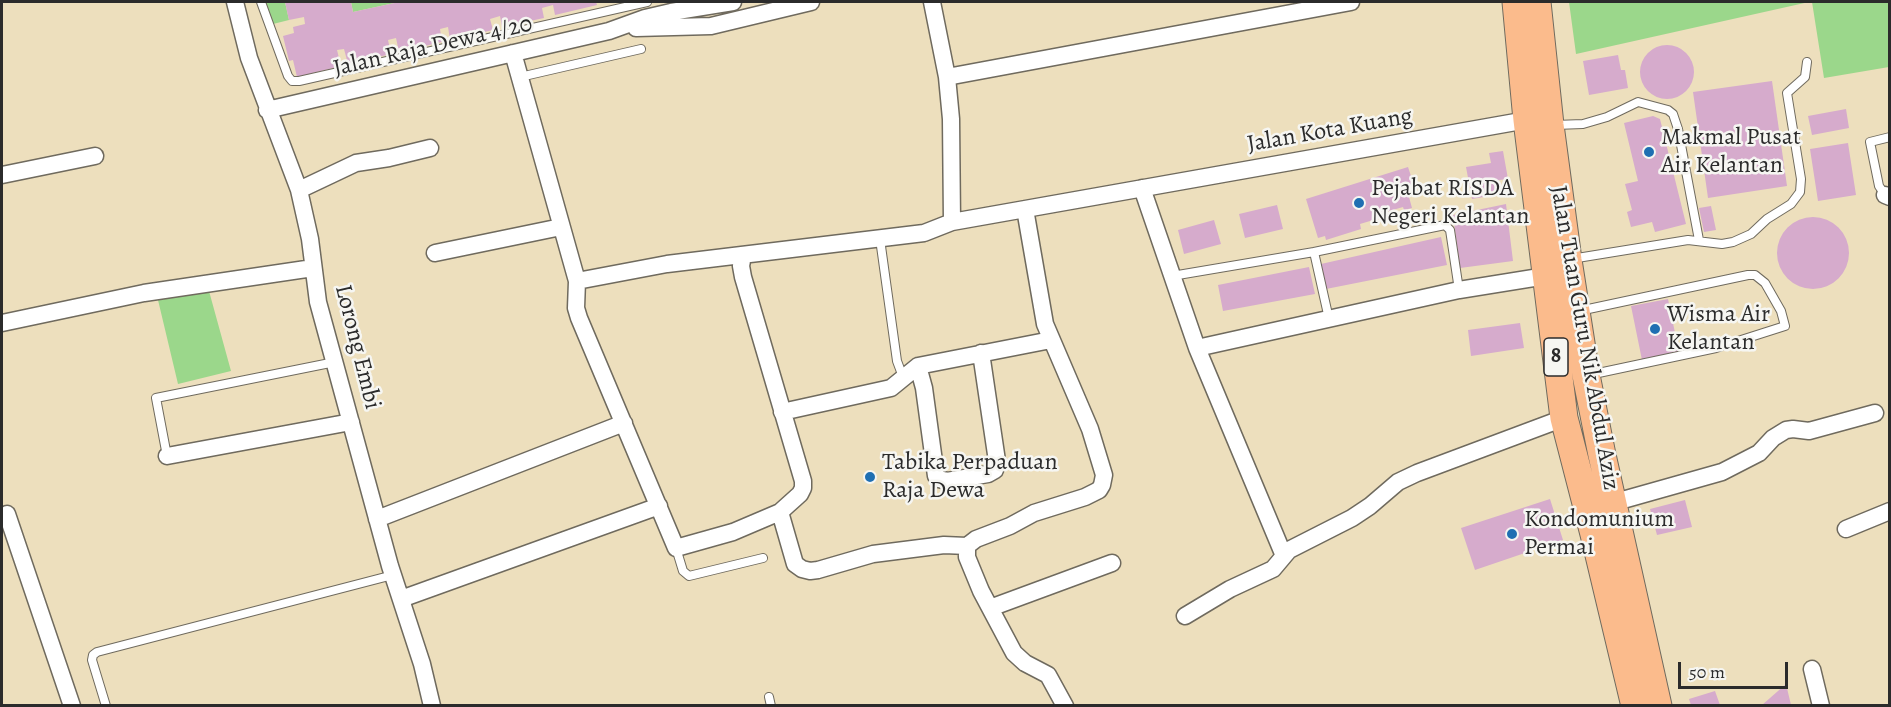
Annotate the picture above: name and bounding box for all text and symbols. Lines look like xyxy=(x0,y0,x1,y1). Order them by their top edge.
street label: Jalan Raja Dewa 4/20 xyxy=(331,10,535,84)
street label: Jalan Kota Kuang xyxy=(1245,102,1415,160)
place label: Makmal Pusat Air Kelantan xyxy=(1661,124,1801,180)
marker: Makmal Pusat Air Kelantan xyxy=(1642,145,1656,159)
place label: Pejabat RISDA Negeri Kelantan xyxy=(1371,175,1529,231)
street label: Jalan Tuan Guru Nik Abdul Aziz xyxy=(1543,184,1625,492)
marker: Pejabat RISDA Negeri Kelantan xyxy=(1352,196,1366,210)
street label: Lorong Embi xyxy=(328,282,386,412)
place label: Wisma Air Kelantan xyxy=(1667,301,1770,357)
marker: Wisma Air Kelantan xyxy=(1648,322,1662,336)
road number: 8 xyxy=(1544,338,1568,376)
place label: Tabika Perpaduan Raja Dewa xyxy=(882,449,1058,505)
marker: Tabika Perpaduan Raja Dewa xyxy=(863,470,877,484)
place label: Kondomunium Permai xyxy=(1524,506,1674,562)
marker: Kondomunium Permai xyxy=(1505,527,1519,541)
scale bar xyxy=(1681,650,1790,688)
text: 50 m xyxy=(1689,660,1725,684)

